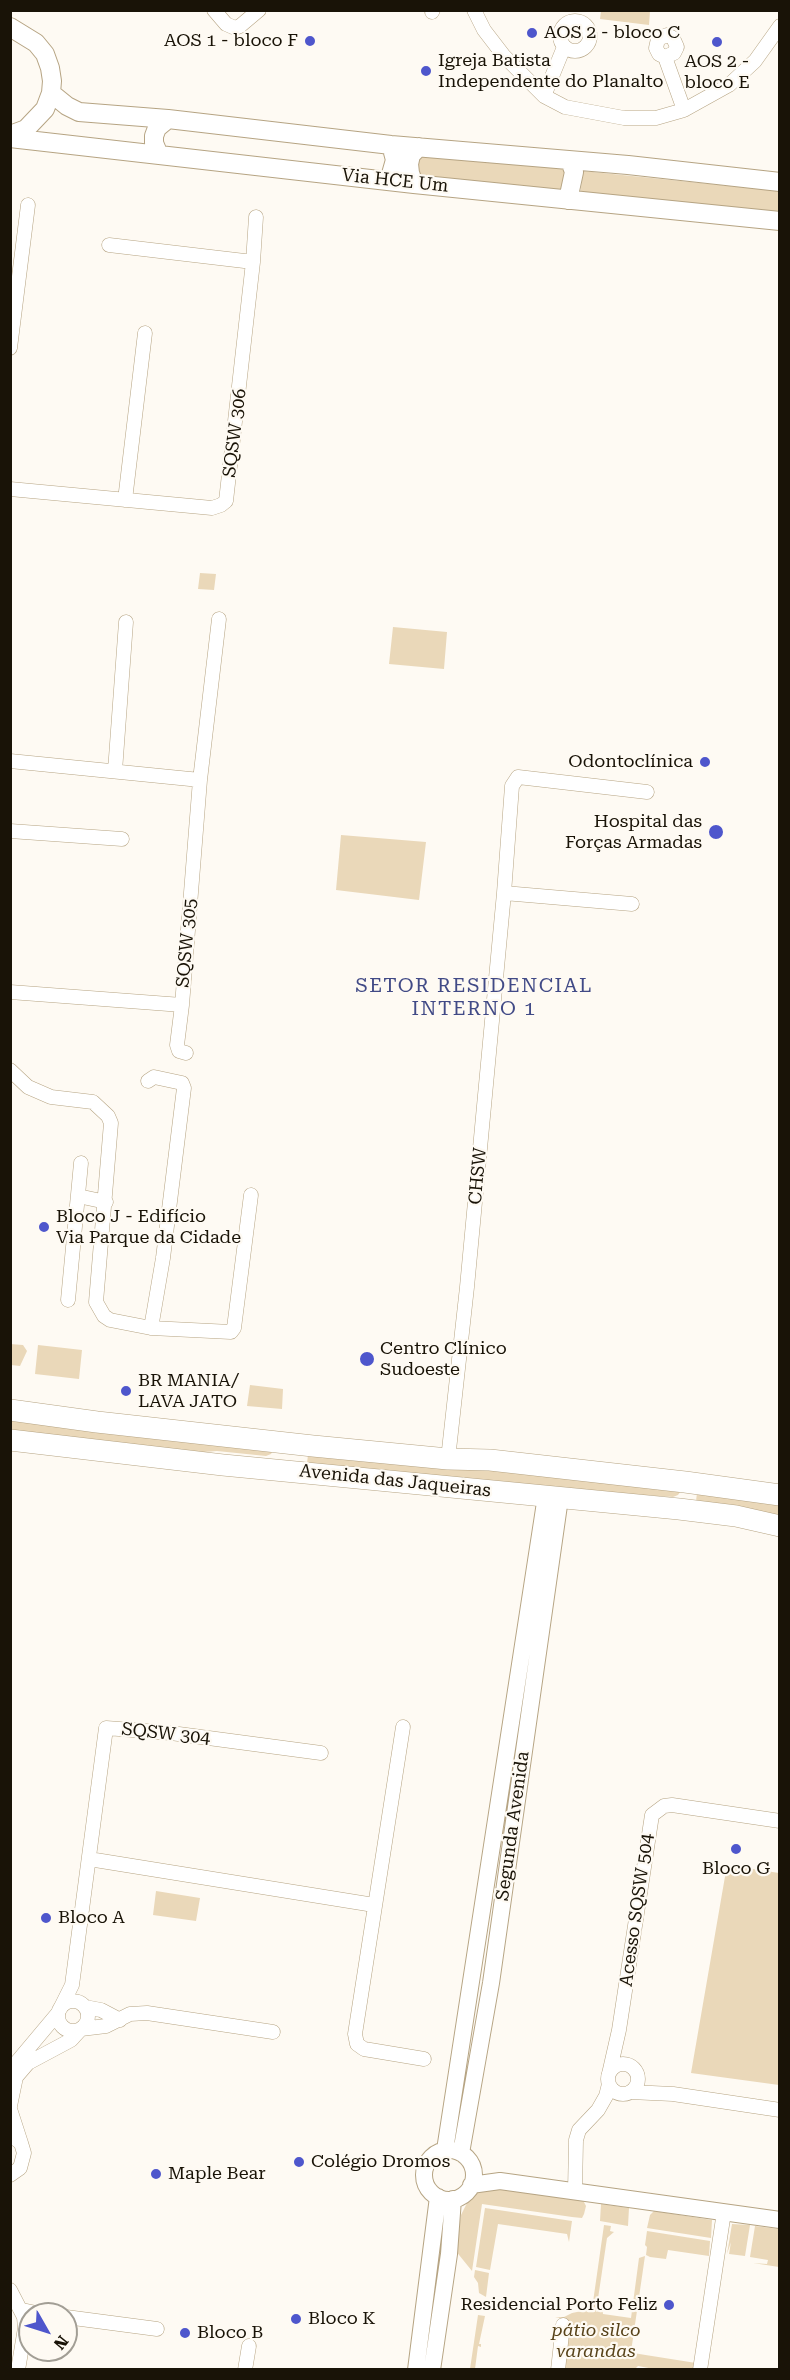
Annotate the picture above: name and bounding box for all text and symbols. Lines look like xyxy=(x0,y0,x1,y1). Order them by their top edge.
place label: AOS 2 - bloco C xyxy=(544,22,680,44)
marker: AOS 2 - bloco C xyxy=(525,26,539,40)
place label: AOS 1 - bloco F xyxy=(164,30,298,52)
marker: AOS 1 - bloco F xyxy=(303,34,317,48)
marker: AOS 2 - bloco E xyxy=(710,35,724,49)
place label: Igreja Batista Independente do Planalto xyxy=(438,50,663,92)
place label: AOS 2 - bloco E xyxy=(684,51,750,94)
marker: Igreja Batista Independente do Planalto xyxy=(419,64,433,78)
street label: Via HCE Um xyxy=(341,165,449,197)
street label: SQSW 306 xyxy=(219,387,251,479)
place label: Odontoclínica xyxy=(568,751,693,773)
marker: Odontoclínica xyxy=(698,755,712,769)
place label: Hospital das Forças Armadas xyxy=(565,811,702,854)
marker: Hospital das Forças Armadas xyxy=(707,823,725,841)
street label: SQSW 305 xyxy=(172,898,202,988)
district label: SETOR RESIDENCIAL INTERNO 1 xyxy=(355,974,593,1021)
street label: CHSW xyxy=(465,1147,491,1205)
place label: Bloco J - Edifício Via Parque da Cidade xyxy=(56,1206,241,1248)
marker: Bloco J - Edifício Via Parque da Cidade xyxy=(37,1220,51,1234)
place label: Centro Clínico Sudoeste xyxy=(380,1338,507,1380)
marker: Centro Clínico Sudoeste xyxy=(358,1350,376,1368)
place label: BR MANIA/ LAVA JATO xyxy=(138,1370,239,1412)
marker: BR MANIA/ LAVA JATO xyxy=(119,1384,133,1398)
street label: Avenida das Jaqueiras xyxy=(298,1460,492,1502)
street label: SQSW 304 xyxy=(120,1719,212,1749)
street label: Segunda Avenida xyxy=(492,1750,534,1902)
street label: Acesso SQSW 504 xyxy=(616,1832,658,1988)
marker: Bloco G xyxy=(729,1842,743,1856)
place label: Bloco G xyxy=(702,1858,770,1880)
place label: Bloco A xyxy=(58,1907,125,1929)
marker: Bloco A xyxy=(39,1911,53,1925)
place label: Colégio Dromos xyxy=(311,2151,450,2173)
marker: Colégio Dromos xyxy=(292,2155,306,2169)
place label: Maple Bear xyxy=(168,2163,266,2185)
marker: Maple Bear xyxy=(149,2167,163,2181)
place label: Residencial Porto Feliz xyxy=(460,2294,657,2316)
marker: Residencial Porto Feliz xyxy=(662,2298,676,2312)
north arrow xyxy=(18,2302,78,2362)
place label: Bloco K xyxy=(308,2308,375,2330)
marker: Bloco K xyxy=(289,2312,303,2326)
park label: pátio silco varandas xyxy=(552,2320,640,2362)
place label: Bloco B xyxy=(197,2322,263,2344)
marker: Bloco B xyxy=(178,2326,192,2340)
text: N xyxy=(50,2332,72,2353)

